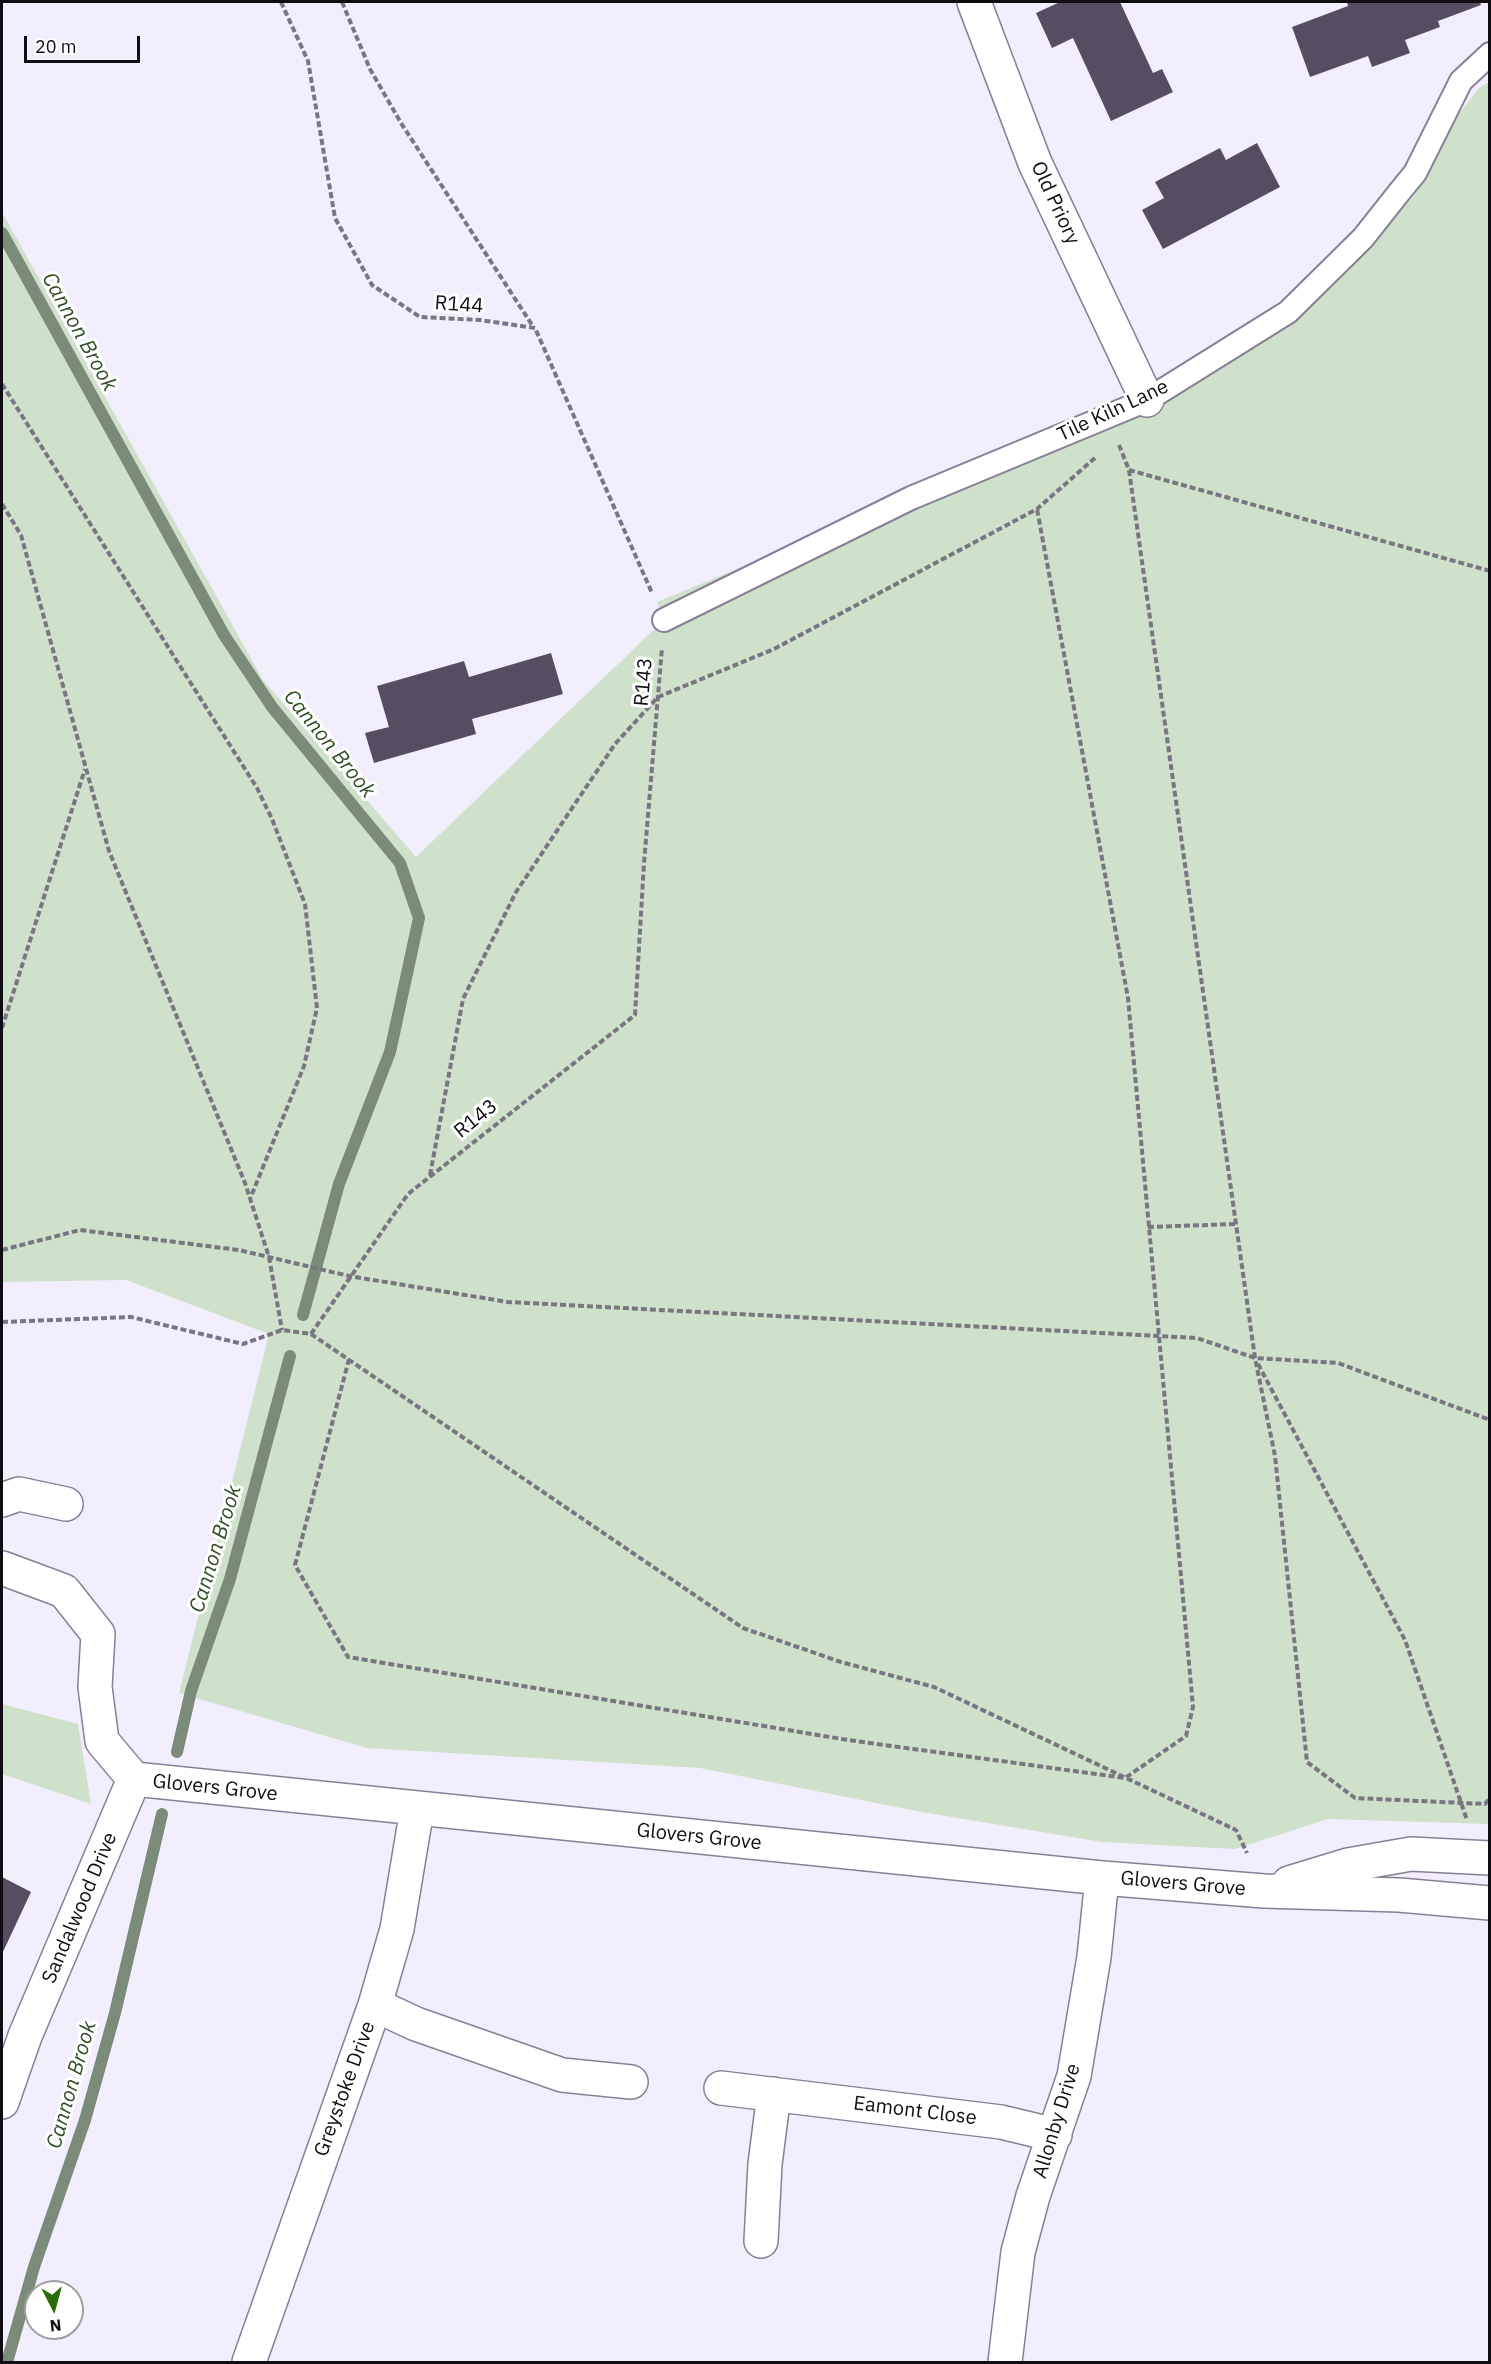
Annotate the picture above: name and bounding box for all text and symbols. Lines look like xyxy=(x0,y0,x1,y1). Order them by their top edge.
scale bar xyxy=(27,24,142,62)
text: 20 m xyxy=(35,35,77,58)
street label: Old Priory xyxy=(1025,158,1085,248)
water label: Cannon Brook xyxy=(36,268,122,396)
street label: R144 xyxy=(434,291,484,319)
street label: Tile Kiln Lane xyxy=(1054,375,1172,447)
street label: R143 xyxy=(630,657,658,707)
water label: Cannon Brook xyxy=(278,685,380,803)
street label: R143 xyxy=(449,1094,503,1144)
water label: Cannon Brook xyxy=(185,1482,247,1616)
street label: Glovers Grove xyxy=(151,1769,279,1807)
street label: Glovers Grove xyxy=(635,1818,763,1856)
street label: Sandalwood Drive xyxy=(37,1829,123,1987)
street label: Glovers Grove xyxy=(1119,1867,1247,1901)
water label: Cannon Brook xyxy=(42,2018,102,2152)
street label: Greystoke Drive xyxy=(309,2018,381,2160)
street label: Allonby Drive xyxy=(1028,2061,1086,2181)
street label: Eamont Close xyxy=(852,2092,978,2130)
north arrow xyxy=(24,2280,84,2340)
text: N xyxy=(49,2315,62,2336)

